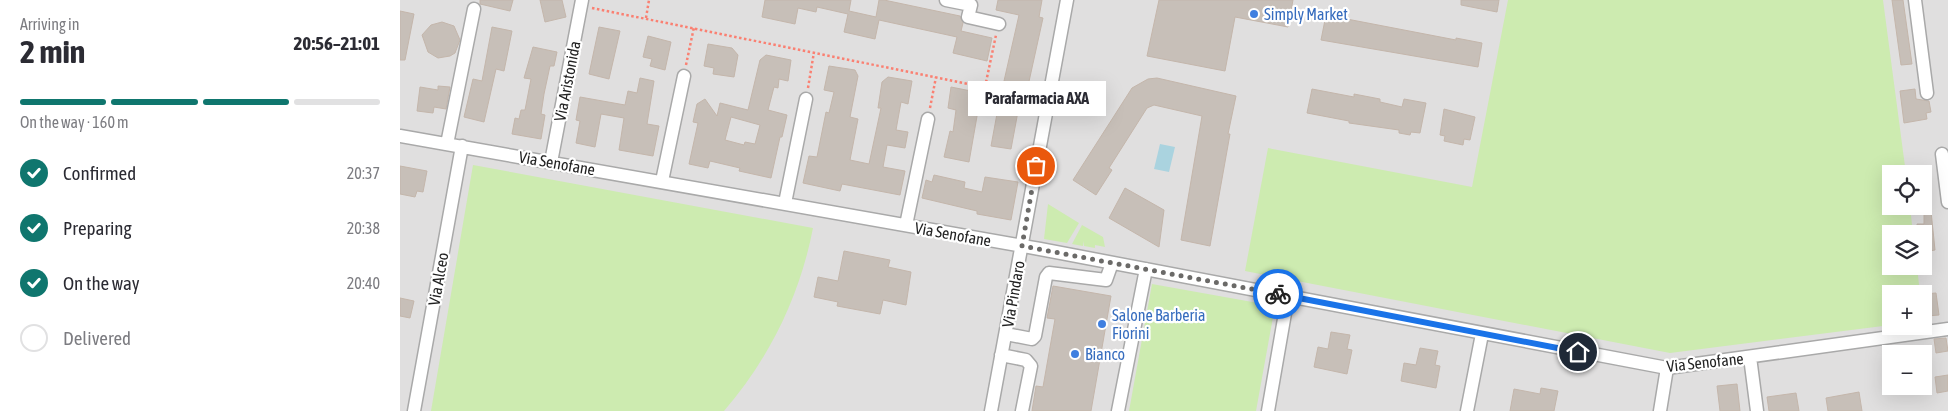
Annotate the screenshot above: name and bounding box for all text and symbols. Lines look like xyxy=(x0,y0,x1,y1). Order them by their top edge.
place label: Simply Market xyxy=(1264,5,1348,24)
marker: Simply Market xyxy=(1248,8,1260,20)
text: Arriving in xyxy=(20,15,80,33)
text: 20:56–21:01 xyxy=(293,32,380,54)
text: 2 min xyxy=(20,33,85,70)
street label: Via Aristonida xyxy=(550,39,584,123)
callout: Parafarmacia AXA xyxy=(967,81,1105,116)
text: Parafarmacia AXA xyxy=(985,89,1089,107)
text: On the way · 160 m xyxy=(20,113,129,131)
pin xyxy=(1015,145,1057,187)
street label: Via Senofane xyxy=(517,147,597,179)
icon: bag xyxy=(1022,152,1050,180)
icon: check xyxy=(20,159,48,187)
text: Confirmed xyxy=(63,162,136,184)
text: 20:37 xyxy=(347,164,380,182)
map controls xyxy=(1882,165,1932,395)
button: locate xyxy=(1882,165,1932,215)
icon: check xyxy=(20,214,48,242)
text: Preparing xyxy=(63,217,132,239)
street label: Via Senofane xyxy=(913,218,993,250)
text: 20:38 xyxy=(347,219,380,237)
button: layers xyxy=(1882,225,1932,275)
street label: Via Alceo xyxy=(424,251,452,307)
street label: Via Pindaro xyxy=(998,259,1028,329)
icon: check xyxy=(20,269,48,297)
courier xyxy=(1253,269,1303,319)
text: On the way xyxy=(63,272,140,294)
text: 20:40 xyxy=(347,274,380,292)
icon: bike xyxy=(1264,280,1292,308)
button: + xyxy=(1882,285,1932,335)
place label: Salone Barberia Fiorini xyxy=(1112,306,1205,342)
marker: Salone Barberia Fiorini xyxy=(1096,318,1108,330)
text: Delivered xyxy=(63,327,131,349)
pin xyxy=(1557,331,1599,373)
icon: home xyxy=(1564,338,1592,366)
place label: Bianco xyxy=(1085,345,1125,363)
button: − xyxy=(1882,345,1932,395)
marker: Bianco xyxy=(1069,348,1081,360)
street label: Via Senofane xyxy=(1666,349,1744,375)

